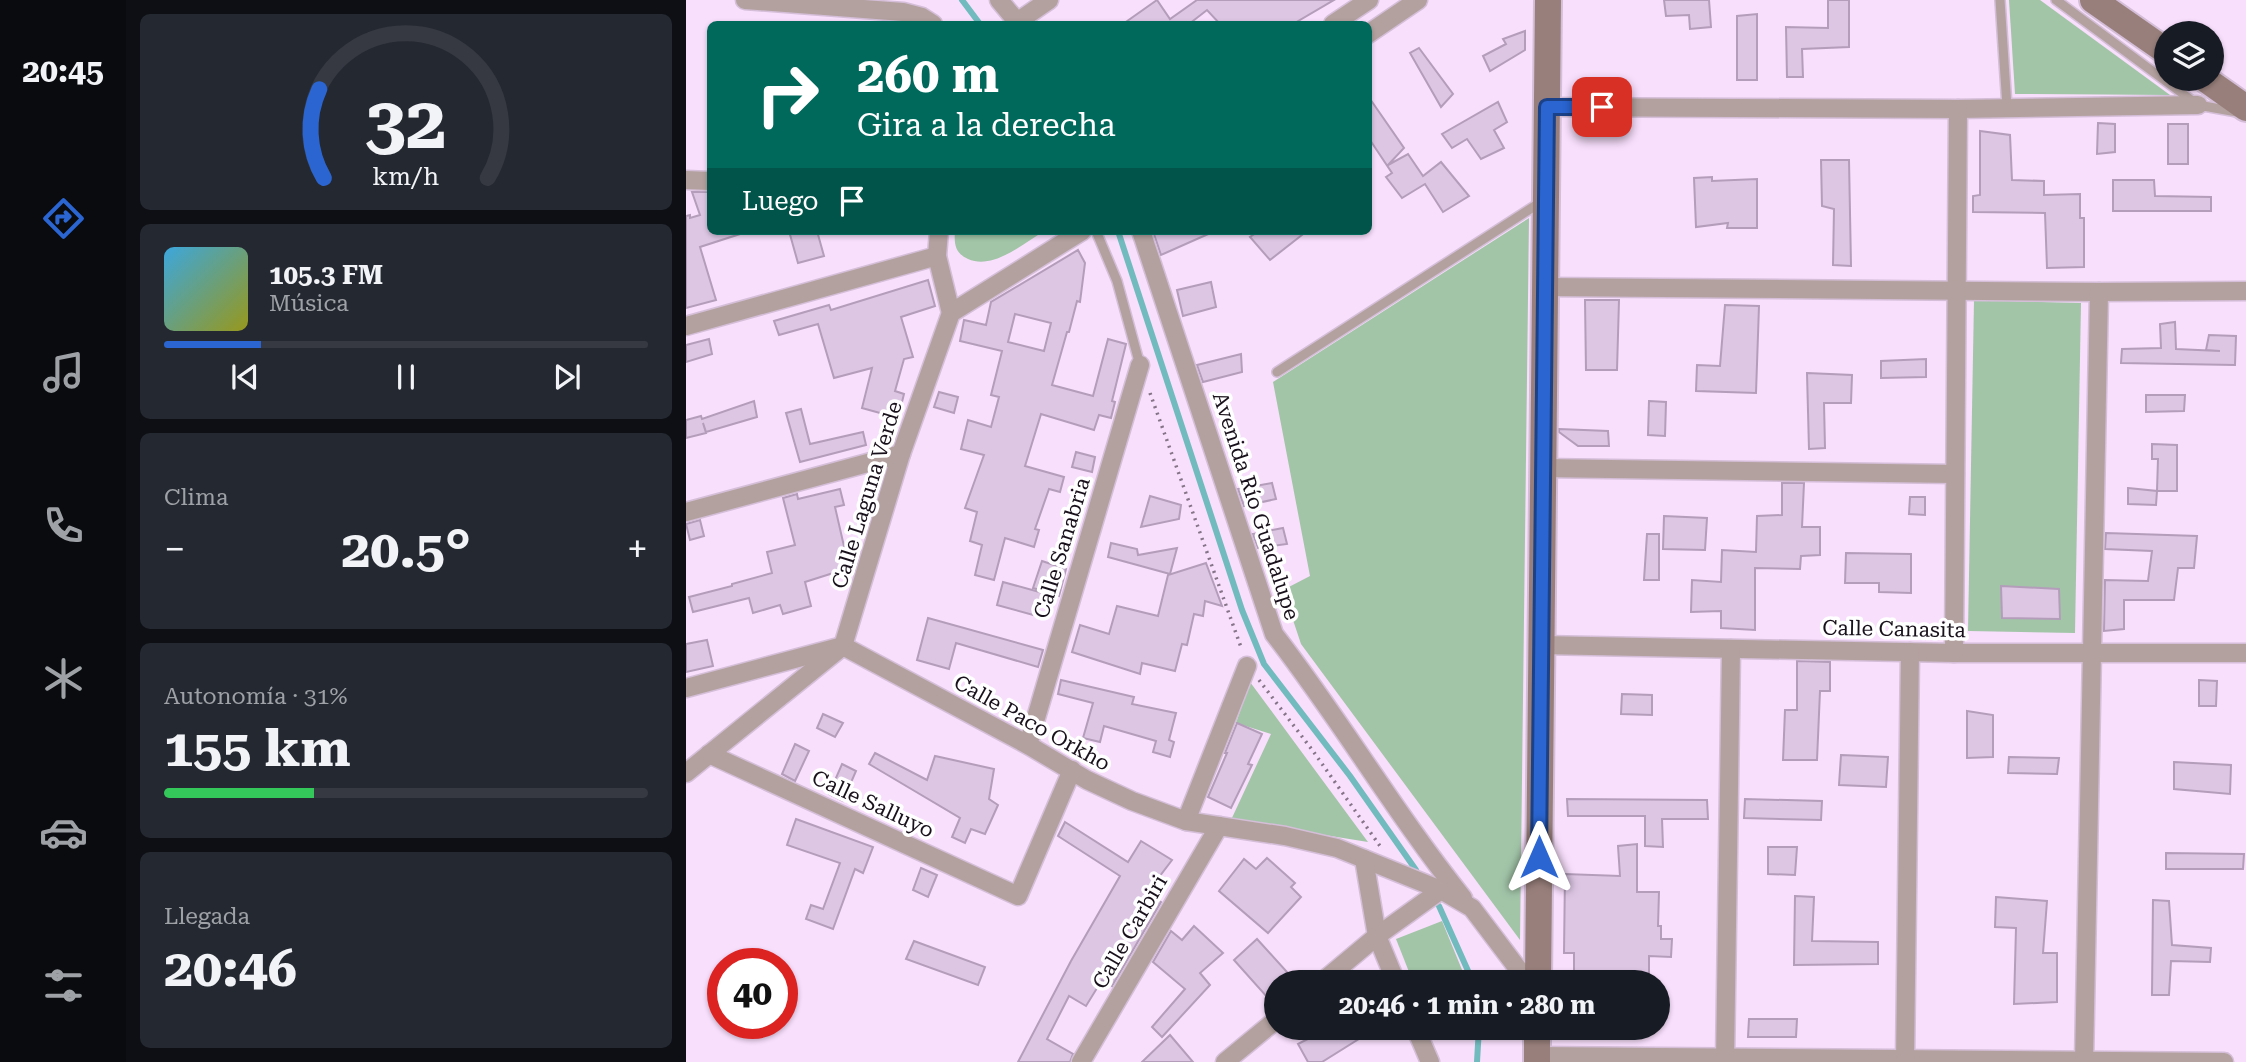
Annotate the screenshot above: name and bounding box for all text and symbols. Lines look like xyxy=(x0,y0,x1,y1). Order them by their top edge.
map controls xyxy=(2154,21,2224,91)
button: layers xyxy=(2154,21,2224,91)
text: 260 m xyxy=(857,47,999,104)
icon: right xyxy=(742,49,833,140)
text: 20:45 xyxy=(22,52,104,90)
pin xyxy=(1572,77,1632,137)
text: 32 xyxy=(365,81,447,166)
icon: arrive xyxy=(1583,88,1621,126)
text: Gira a la derecha xyxy=(857,106,1116,144)
text: km/h xyxy=(373,162,439,191)
icon: arrive xyxy=(833,182,871,220)
text: Luego xyxy=(742,186,819,216)
icon: directions xyxy=(39,194,88,243)
text: 105.3 FM xyxy=(269,260,383,290)
text: Música xyxy=(269,290,349,317)
icon: music xyxy=(39,348,88,397)
icon: previous xyxy=(226,358,264,396)
icon: pause xyxy=(387,358,425,396)
icon: next xyxy=(548,358,586,396)
street label: Avenida Río Guadalupe xyxy=(1208,389,1304,623)
street label: Calle Laguna Verde xyxy=(827,398,907,592)
street label: Calle Sanabria xyxy=(1029,474,1095,621)
text: Clima xyxy=(164,484,228,511)
icon: phone xyxy=(39,501,88,550)
text: 20.5° xyxy=(341,519,471,580)
text: − xyxy=(164,527,185,571)
text: + xyxy=(627,527,648,571)
street label: Calle Canasita xyxy=(1822,616,1967,642)
icon: climate xyxy=(39,654,88,703)
street label: Calle Paco Orkho xyxy=(950,670,1114,776)
text: Autonomía · 31% xyxy=(164,683,348,710)
text: 155 km xyxy=(164,718,351,779)
street label: Calle Salluyo xyxy=(808,765,938,843)
icon: car xyxy=(39,808,88,857)
position arrow xyxy=(1502,820,1576,894)
street label: Calle Carbiri xyxy=(1088,871,1172,993)
text: Llegada xyxy=(164,903,250,930)
text: 20:46 xyxy=(164,938,297,999)
speed limit sign: 40 xyxy=(707,948,798,1039)
icon: filters xyxy=(39,961,88,1010)
text: 20:46 · 1 min · 280 m xyxy=(1339,990,1595,1020)

